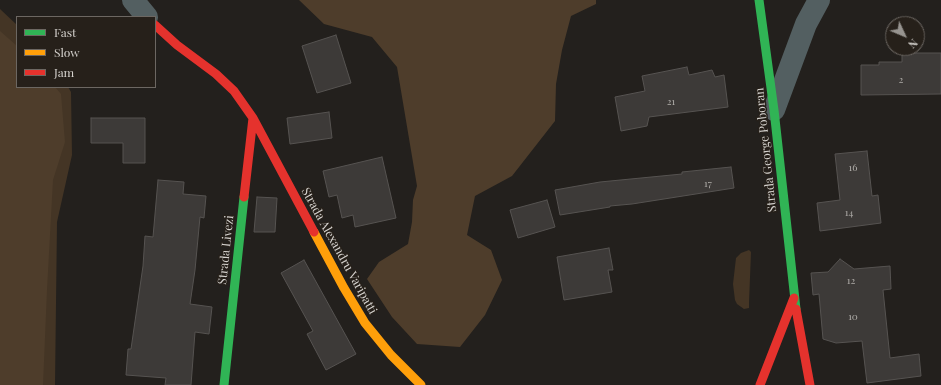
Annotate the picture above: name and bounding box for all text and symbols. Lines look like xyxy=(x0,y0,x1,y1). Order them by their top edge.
legend xyxy=(16,16,156,88)
north arrow xyxy=(885,16,925,56)
text: Fast xyxy=(54,24,76,40)
text: N xyxy=(905,36,921,52)
text: Slow xyxy=(54,44,80,60)
text: Jam xyxy=(54,64,74,80)
house number: 2 xyxy=(899,74,903,86)
street label: Strada George Poboran xyxy=(752,87,780,213)
house number: 21 xyxy=(667,96,675,108)
house number: 16 xyxy=(849,162,857,174)
house number: 17 xyxy=(704,178,712,190)
street label: Strada Alexandru Varipatti xyxy=(298,185,380,317)
house number: 14 xyxy=(845,207,853,219)
street label: Strada Livezi xyxy=(215,215,237,285)
house number: 12 xyxy=(847,275,855,287)
house number: 10 xyxy=(848,311,858,323)

